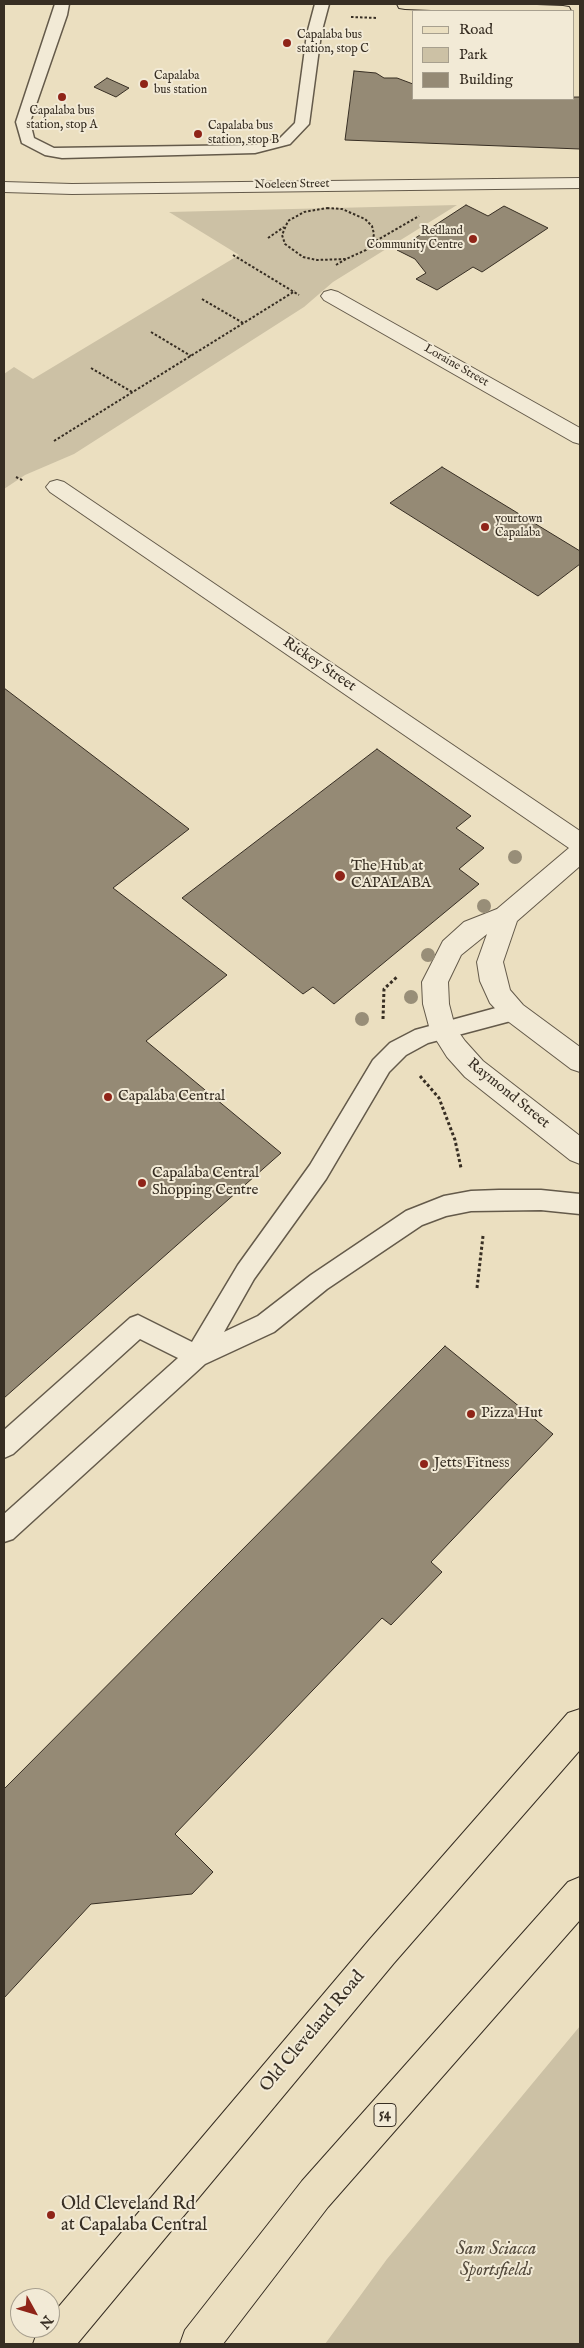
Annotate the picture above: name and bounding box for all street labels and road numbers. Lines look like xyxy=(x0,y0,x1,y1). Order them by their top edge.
street label: Noeleen Street xyxy=(254,177,330,193)
street label: Loraine Street xyxy=(421,342,491,390)
street label: Rickey Street xyxy=(279,634,359,696)
street label: Raymond Street xyxy=(463,1055,553,1133)
street label: Old Cleveland Road xyxy=(256,1967,370,2097)
road number: 54 xyxy=(374,2104,396,2126)

